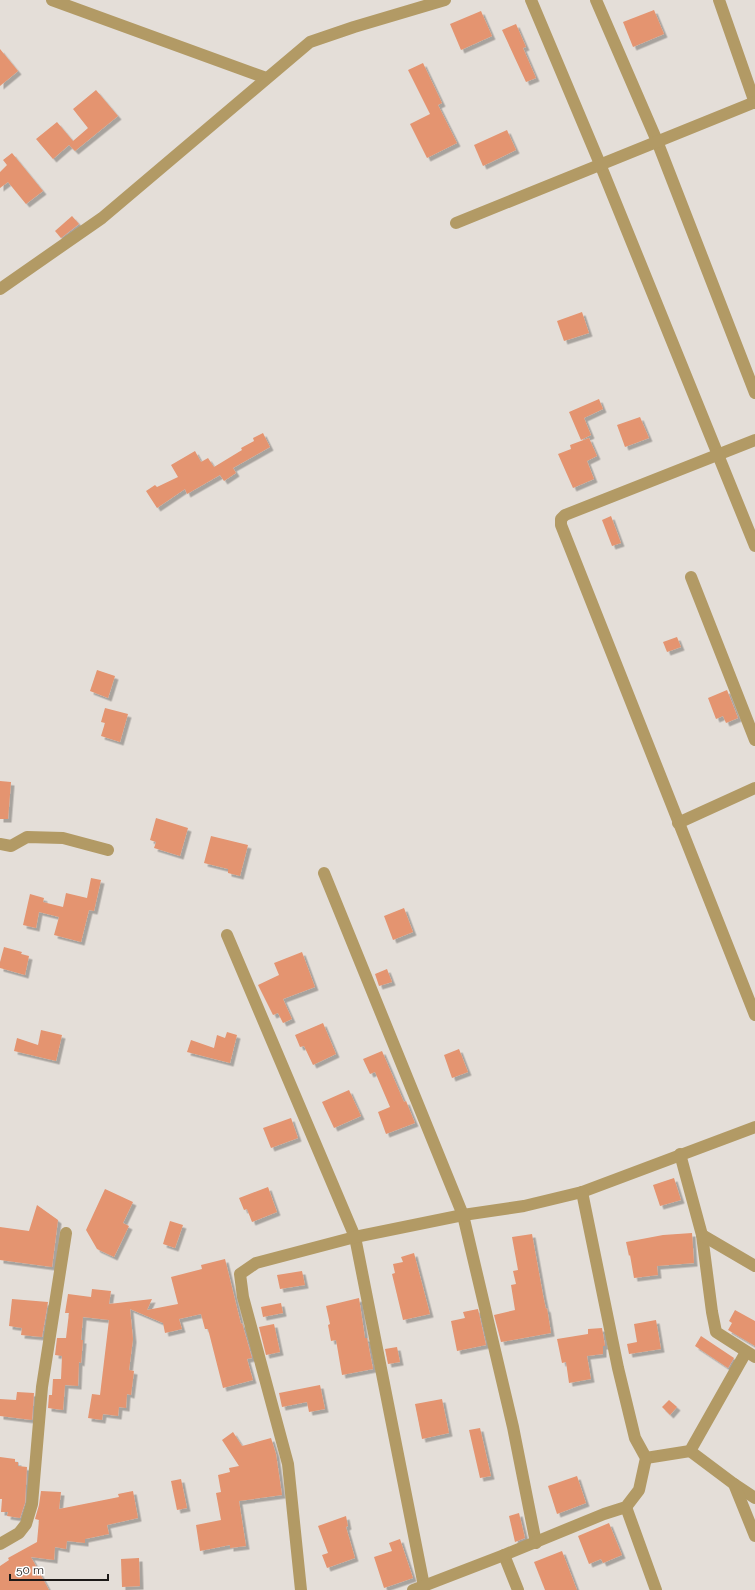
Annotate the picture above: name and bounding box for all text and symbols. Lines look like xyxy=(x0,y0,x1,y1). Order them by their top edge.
scale bar xyxy=(10,1556,108,1582)
text: 50 m xyxy=(16,1563,44,1577)

